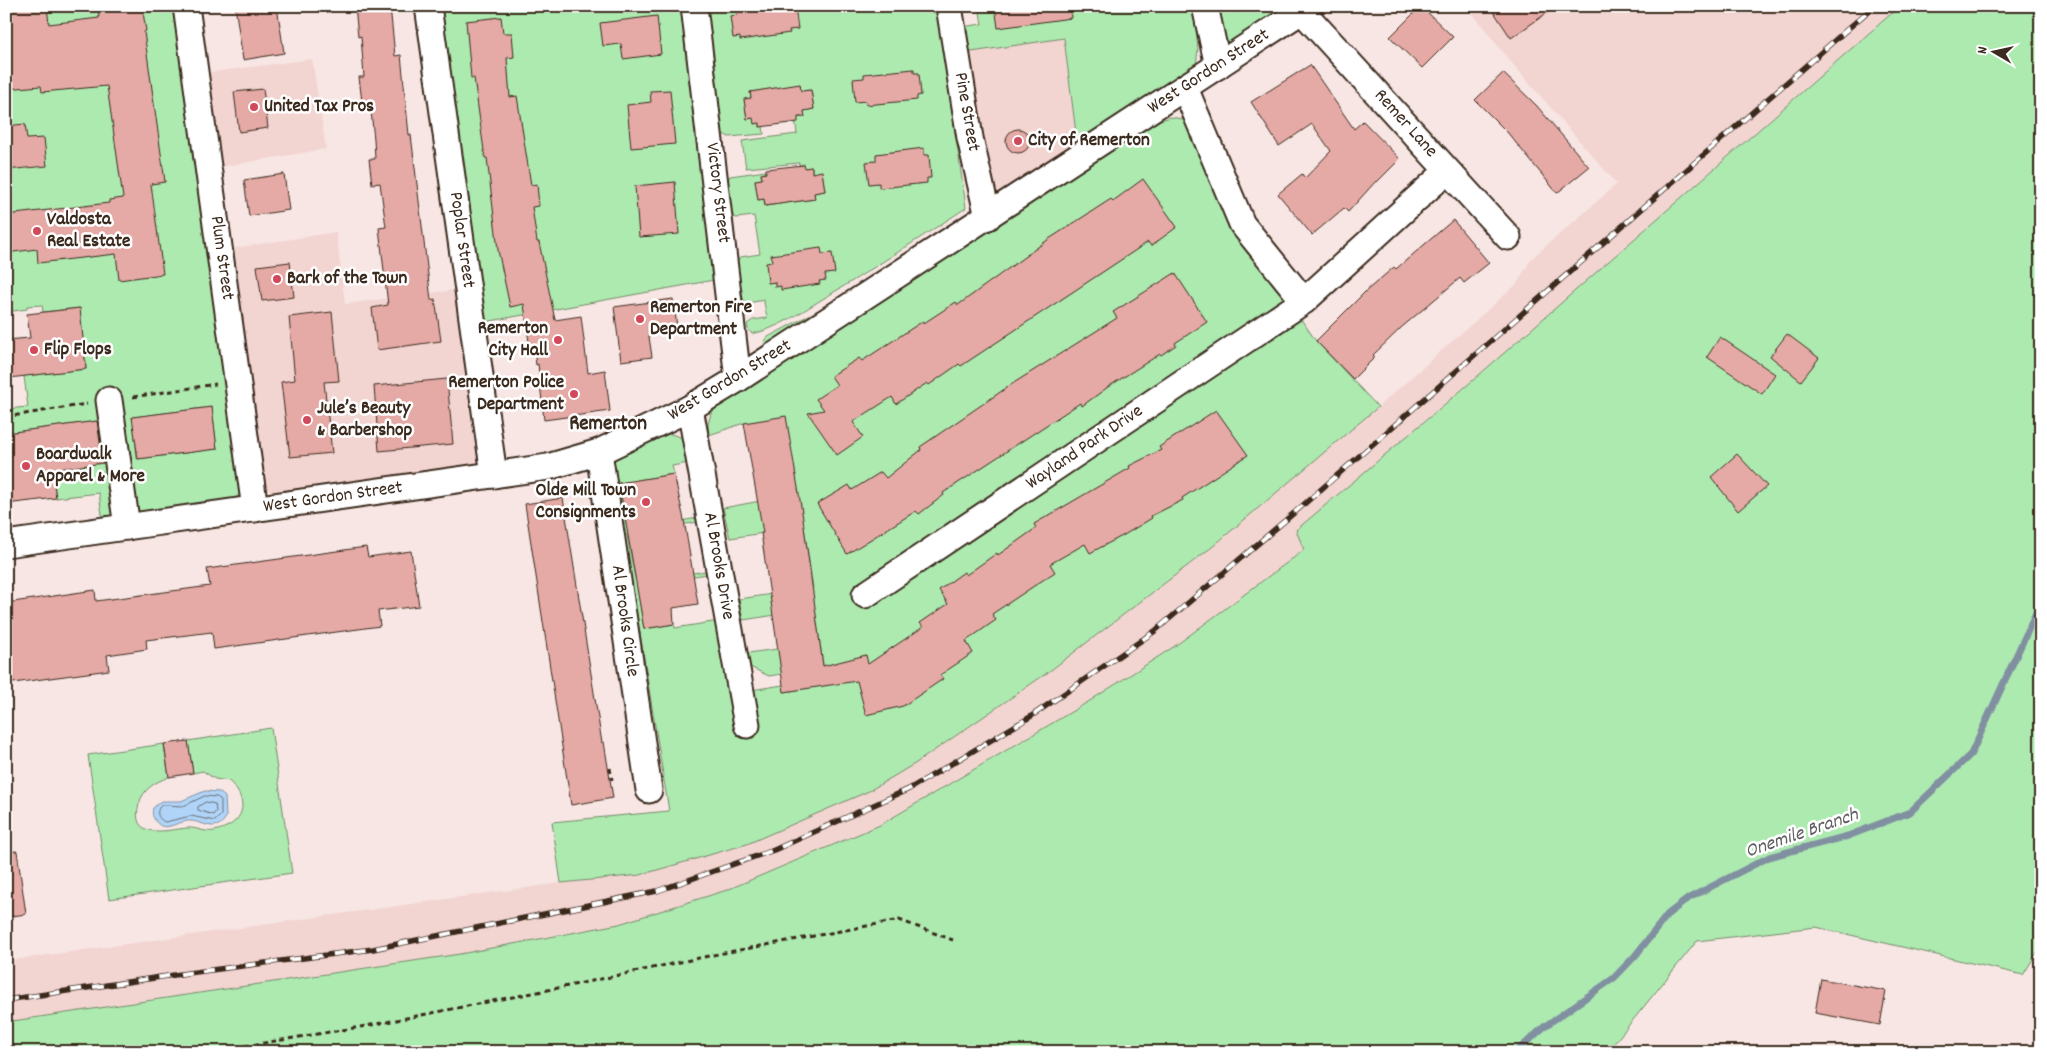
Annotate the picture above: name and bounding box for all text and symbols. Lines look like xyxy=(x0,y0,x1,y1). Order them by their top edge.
street label: West Gordon Street xyxy=(1143,22,1275,122)
north arrow xyxy=(1970,28,2020,78)
text: N xyxy=(1973,45,1994,55)
street label: Pine Street xyxy=(946,70,986,154)
street label: Remer Lane xyxy=(1367,84,1443,164)
place label: United Tax Pros xyxy=(264,94,374,121)
marker: United Tax Pros xyxy=(248,101,260,113)
place label: City of Remerton xyxy=(1028,128,1150,155)
marker: City of Remerton xyxy=(1012,135,1024,147)
street label: Victory Street xyxy=(697,141,737,245)
street label: Poplar Street xyxy=(441,190,481,290)
place label: Valdosta Real Estate xyxy=(47,207,130,256)
street label: Plum Street xyxy=(202,214,240,302)
marker: Valdosta Real Estate xyxy=(31,225,43,237)
place label: Bark of the Town xyxy=(287,266,408,293)
marker: Bark of the Town xyxy=(271,273,283,285)
place label: Remerton Fire Department xyxy=(650,295,752,344)
marker: Remerton Fire Department xyxy=(634,313,646,325)
place label: Remerton City Hall xyxy=(478,316,548,365)
street label: West Gordon Street xyxy=(663,333,797,429)
marker: Remerton City Hall xyxy=(552,334,564,346)
place label: Flip Flops xyxy=(44,337,112,364)
marker: Flip Flops xyxy=(28,344,40,356)
place label: Remerton Police Department xyxy=(448,370,564,419)
marker: Remerton Police Department xyxy=(568,388,580,400)
place label: Jule’s Beauty & Barbershop xyxy=(317,396,412,445)
street label: Wayland Park Drive xyxy=(1021,399,1149,497)
district label: Remerton xyxy=(569,410,647,440)
marker: Jule’s Beauty & Barbershop xyxy=(301,414,313,426)
place label: Boardwalk Apparel & More xyxy=(36,442,145,491)
marker: Boardwalk Apparel & More xyxy=(20,460,32,472)
street label: West Gordon Street xyxy=(262,475,404,521)
place label: Olde Mill Town Consignments xyxy=(536,478,636,527)
marker: Olde Mill Town Consignments xyxy=(640,496,652,508)
street label: Al Brooks Drive xyxy=(695,510,741,622)
street label: Al Brooks Circle xyxy=(603,563,645,679)
water label: Onemile Branch xyxy=(1742,801,1863,866)

